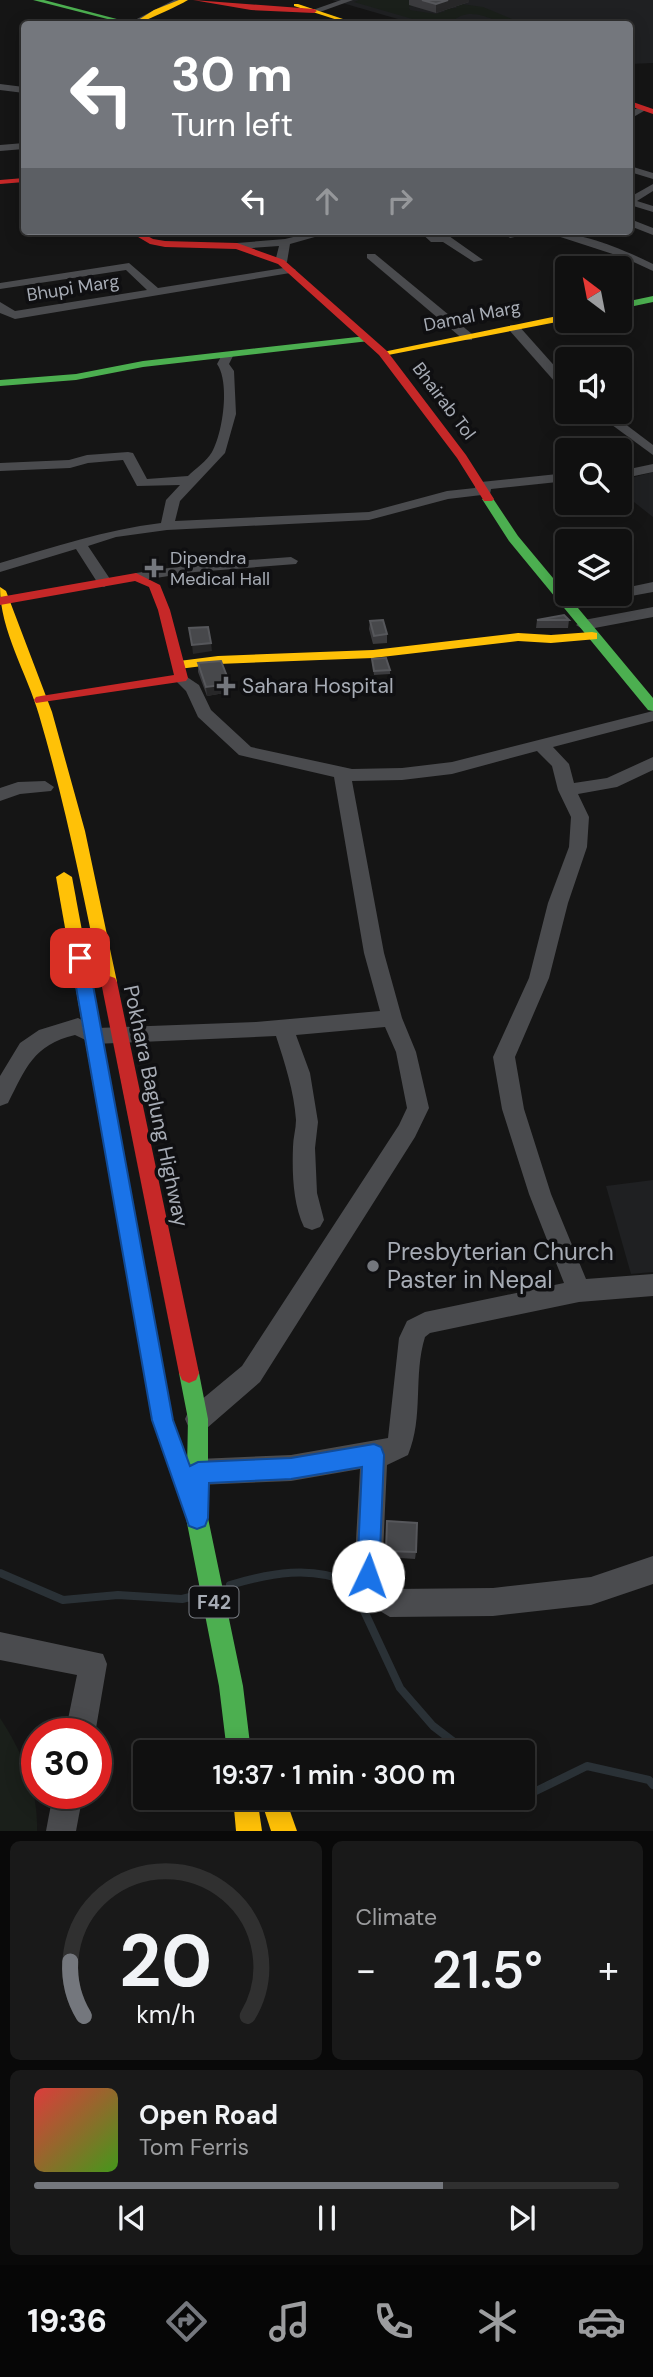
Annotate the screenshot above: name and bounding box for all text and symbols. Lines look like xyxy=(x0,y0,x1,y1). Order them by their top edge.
text: 30 m xyxy=(171,42,293,106)
icon: left xyxy=(56,49,147,140)
text: Turn left xyxy=(171,104,293,146)
icon: left xyxy=(235,182,273,220)
icon: ahead xyxy=(308,182,346,220)
icon: right xyxy=(381,182,419,220)
north arrow xyxy=(555,256,632,332)
map controls xyxy=(555,256,632,606)
street label: Bhupi Marg xyxy=(25,269,121,307)
street label: Damal Marg xyxy=(421,295,523,337)
button: sound xyxy=(555,347,632,424)
street label: Bhairab Tol xyxy=(407,357,481,445)
button: search xyxy=(555,438,632,515)
button: layers xyxy=(555,529,632,606)
place label: Dipendra Medical Hall xyxy=(170,546,270,591)
marker: Dipendra Medical Hall xyxy=(144,558,164,578)
place label: Sahara Hospital xyxy=(242,672,394,700)
marker: Sahara Hospital xyxy=(216,676,236,696)
pin xyxy=(50,928,110,988)
icon: arrive xyxy=(61,939,99,977)
street label: Pokhara Baglung Highway xyxy=(117,983,195,1230)
place label: Presbyterian Church Paster in Nepal xyxy=(387,1236,614,1295)
marker: Presbyterian Church Paster in Nepal xyxy=(365,1258,381,1274)
position arrow xyxy=(331,1539,405,1613)
road number: F42 xyxy=(190,1586,238,1618)
speed limit sign: 30 xyxy=(21,1718,112,1809)
text: 19:37 · 1 min · 300 m xyxy=(213,1758,455,1792)
text: Climate xyxy=(356,1902,437,1932)
text: 20 xyxy=(119,1915,212,2010)
text: 21.5° xyxy=(432,1936,543,2004)
text: − xyxy=(356,1945,376,1995)
text: + xyxy=(598,1945,619,1995)
text: km/h xyxy=(136,1998,195,2031)
text: Open Road xyxy=(139,2098,278,2132)
text: Tom Ferris xyxy=(139,2132,249,2162)
icon: previous xyxy=(113,2199,151,2237)
icon: pause xyxy=(308,2199,346,2237)
icon: next xyxy=(503,2199,541,2237)
icon: directions xyxy=(162,2297,211,2346)
icon: music xyxy=(265,2297,314,2346)
icon: phone xyxy=(369,2297,418,2346)
icon: climate xyxy=(473,2297,522,2346)
icon: car xyxy=(577,2297,626,2346)
text: 19:36 xyxy=(27,2300,107,2342)

